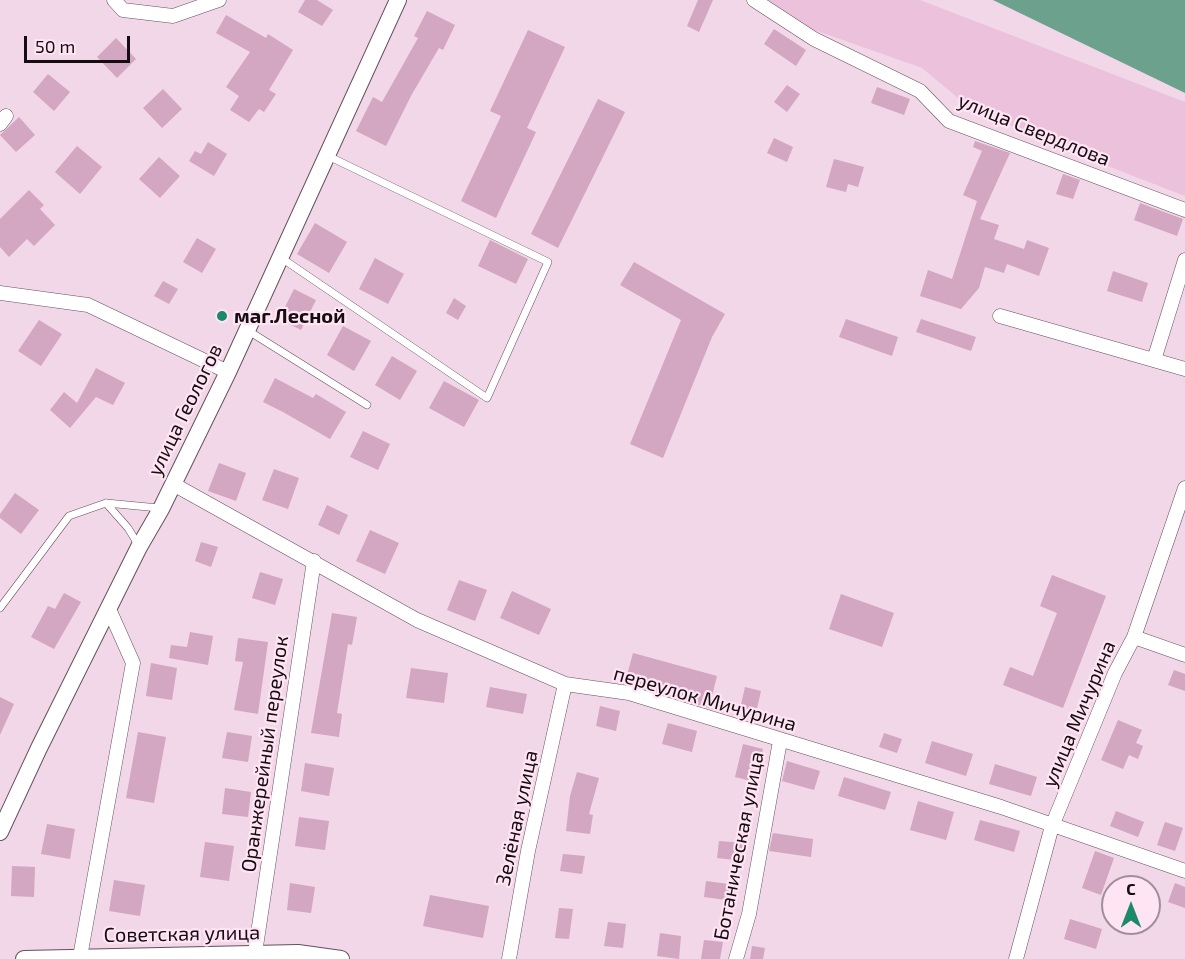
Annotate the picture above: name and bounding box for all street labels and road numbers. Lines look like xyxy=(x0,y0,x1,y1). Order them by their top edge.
street label: улица Свердлова xyxy=(955,89,1113,171)
street label: улица Геологов xyxy=(143,340,227,480)
street label: Оранжерейный переулок xyxy=(237,634,293,874)
street label: улица Мичурина xyxy=(1037,637,1121,791)
street label: переулок Мичурина xyxy=(611,661,799,737)
street label: Зелёная улица xyxy=(491,748,543,888)
street label: Ботаническая улица xyxy=(709,750,769,942)
street label: Советская улица xyxy=(104,921,260,947)

